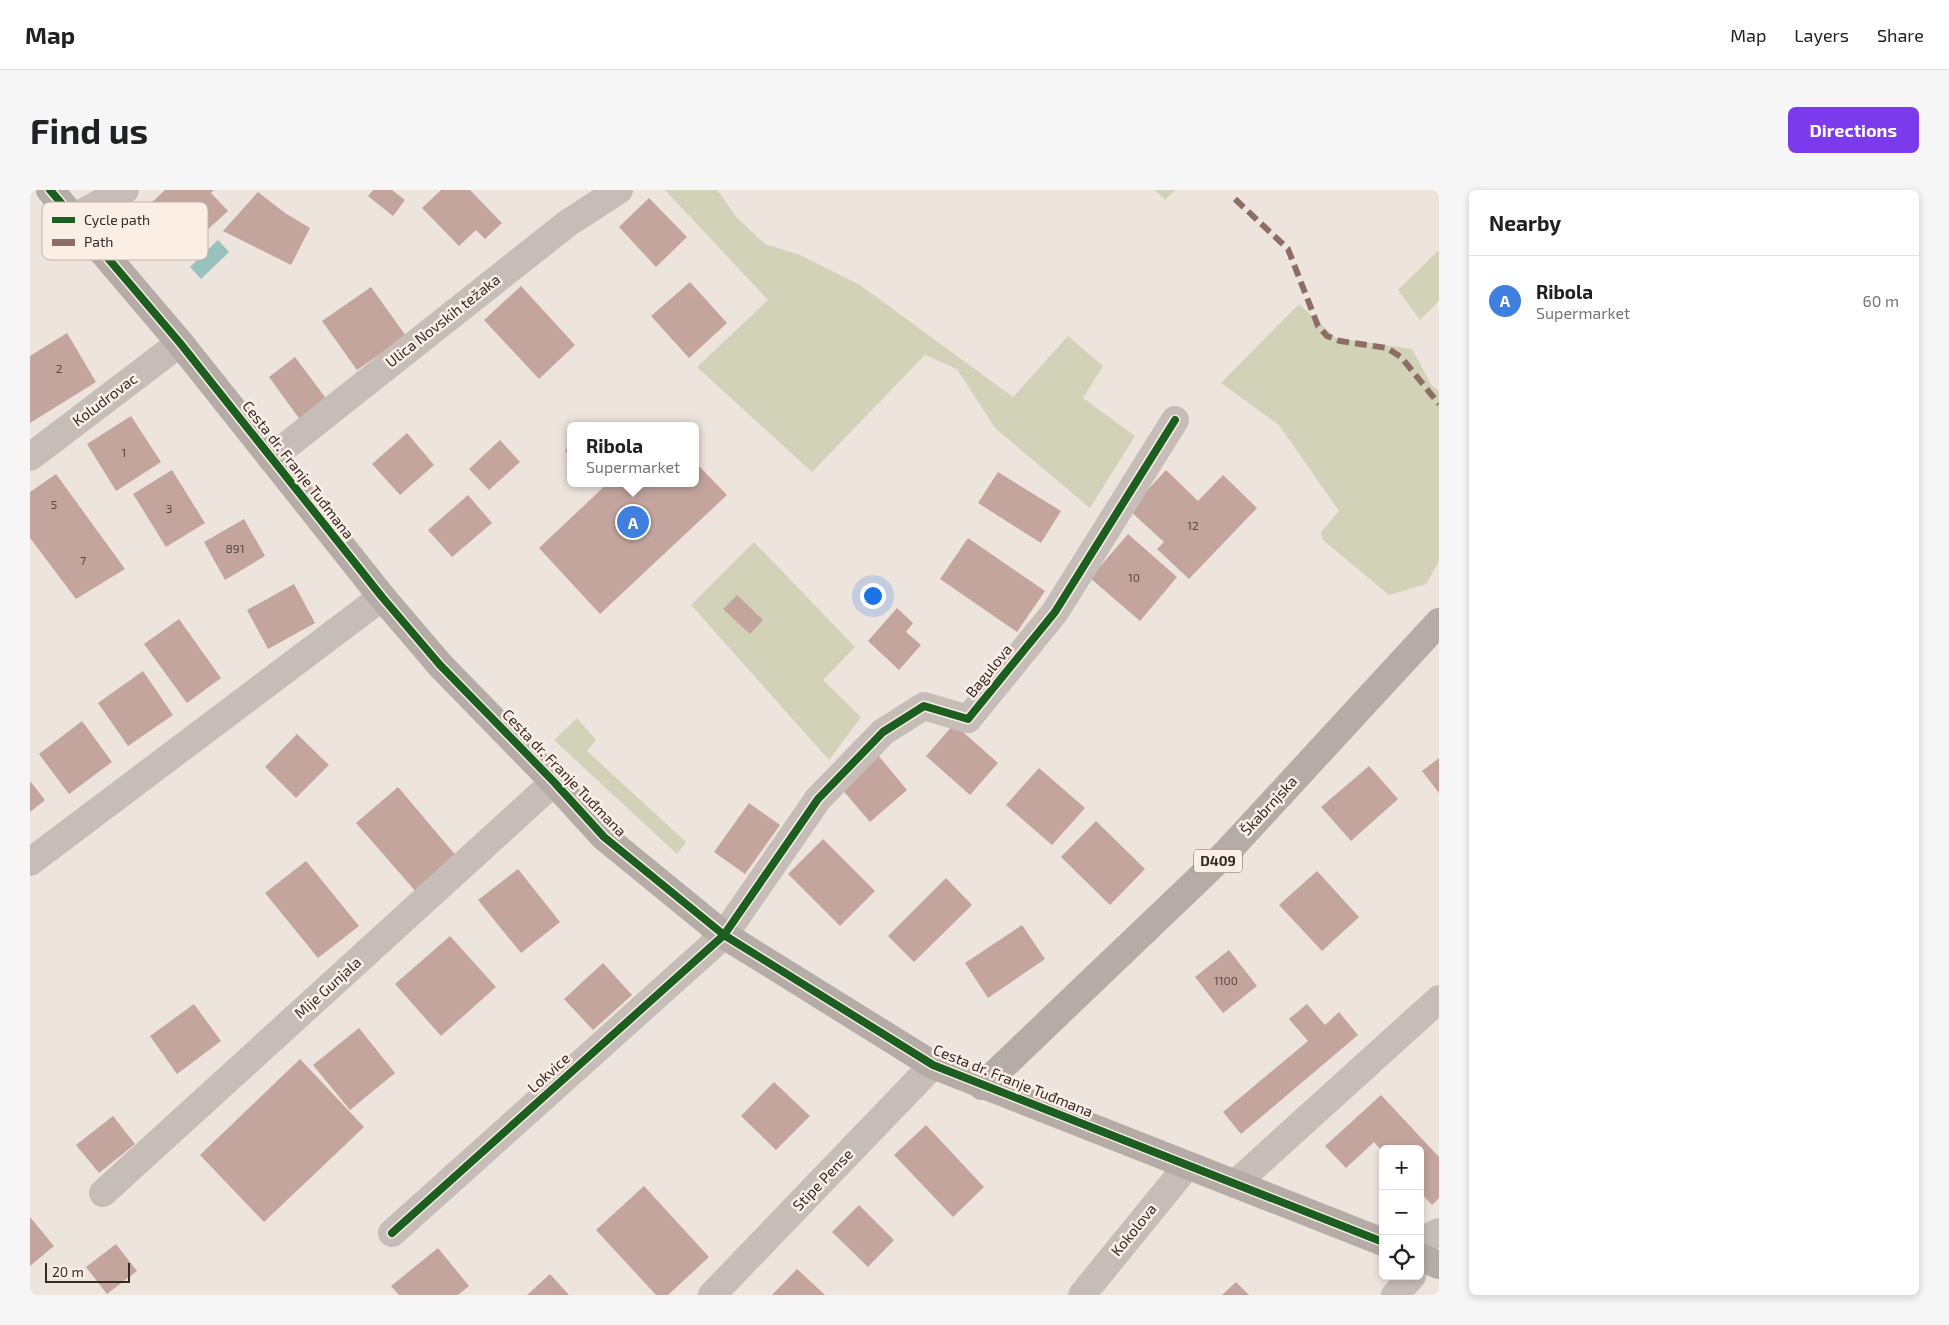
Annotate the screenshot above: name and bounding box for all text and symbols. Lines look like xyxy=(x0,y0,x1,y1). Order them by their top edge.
text: Map xyxy=(25,20,75,49)
text: Map xyxy=(1730,24,1766,46)
text: Layers xyxy=(1794,24,1849,46)
text: Share xyxy=(1877,24,1924,46)
button: Directions xyxy=(1788,107,1919,153)
text: Find us xyxy=(30,109,148,151)
legend xyxy=(42,202,208,260)
text: Nearby xyxy=(1489,210,1561,235)
text: Cycle path xyxy=(84,211,150,228)
text: Path xyxy=(84,233,113,250)
street label: Ulica Novskih težaka xyxy=(382,270,503,371)
text: Ribola xyxy=(1536,280,1593,303)
text: A xyxy=(1500,291,1510,310)
text: 60 m xyxy=(1863,291,1899,310)
text: Supermarket xyxy=(1536,303,1630,322)
house number: 2 xyxy=(56,361,63,375)
street label: Koludrovac xyxy=(68,369,140,429)
street label: Cesta dr. Franje Tuđmana xyxy=(238,397,358,543)
popup xyxy=(567,422,699,487)
text: Ribola xyxy=(586,434,643,457)
house number: 1 xyxy=(122,445,126,459)
text: Supermarket xyxy=(586,457,680,476)
house number: 5 xyxy=(51,497,57,511)
house number: 3 xyxy=(166,501,172,515)
pin: A xyxy=(617,503,649,541)
house number: 12 xyxy=(1187,518,1199,532)
house number: 891 xyxy=(226,541,244,555)
house number: 7 xyxy=(80,553,86,567)
house number: 10 xyxy=(1128,570,1140,584)
your location xyxy=(860,583,886,609)
street label: Bagulova xyxy=(961,640,1015,701)
street label: Cesta dr. Franje Tuđmana xyxy=(498,705,630,841)
street label: Škabrnjska xyxy=(1236,772,1301,839)
road number: D409 xyxy=(1194,849,1242,872)
street label: Mije Gunjala xyxy=(290,953,365,1023)
house number: 1100 xyxy=(1214,973,1238,987)
street label: Cesta dr. Franje Tuđmana xyxy=(931,1040,1096,1121)
street label: Lokvice xyxy=(523,1049,573,1096)
street label: Stipe Pense xyxy=(788,1145,856,1214)
map controls xyxy=(1379,1145,1424,1280)
button: + xyxy=(1379,1145,1424,1190)
button: − xyxy=(1379,1190,1424,1235)
street label: Kokolova xyxy=(1107,1200,1160,1259)
button: locate xyxy=(1379,1235,1424,1280)
scale bar xyxy=(45,1260,130,1283)
text: 20 m xyxy=(52,1263,84,1280)

